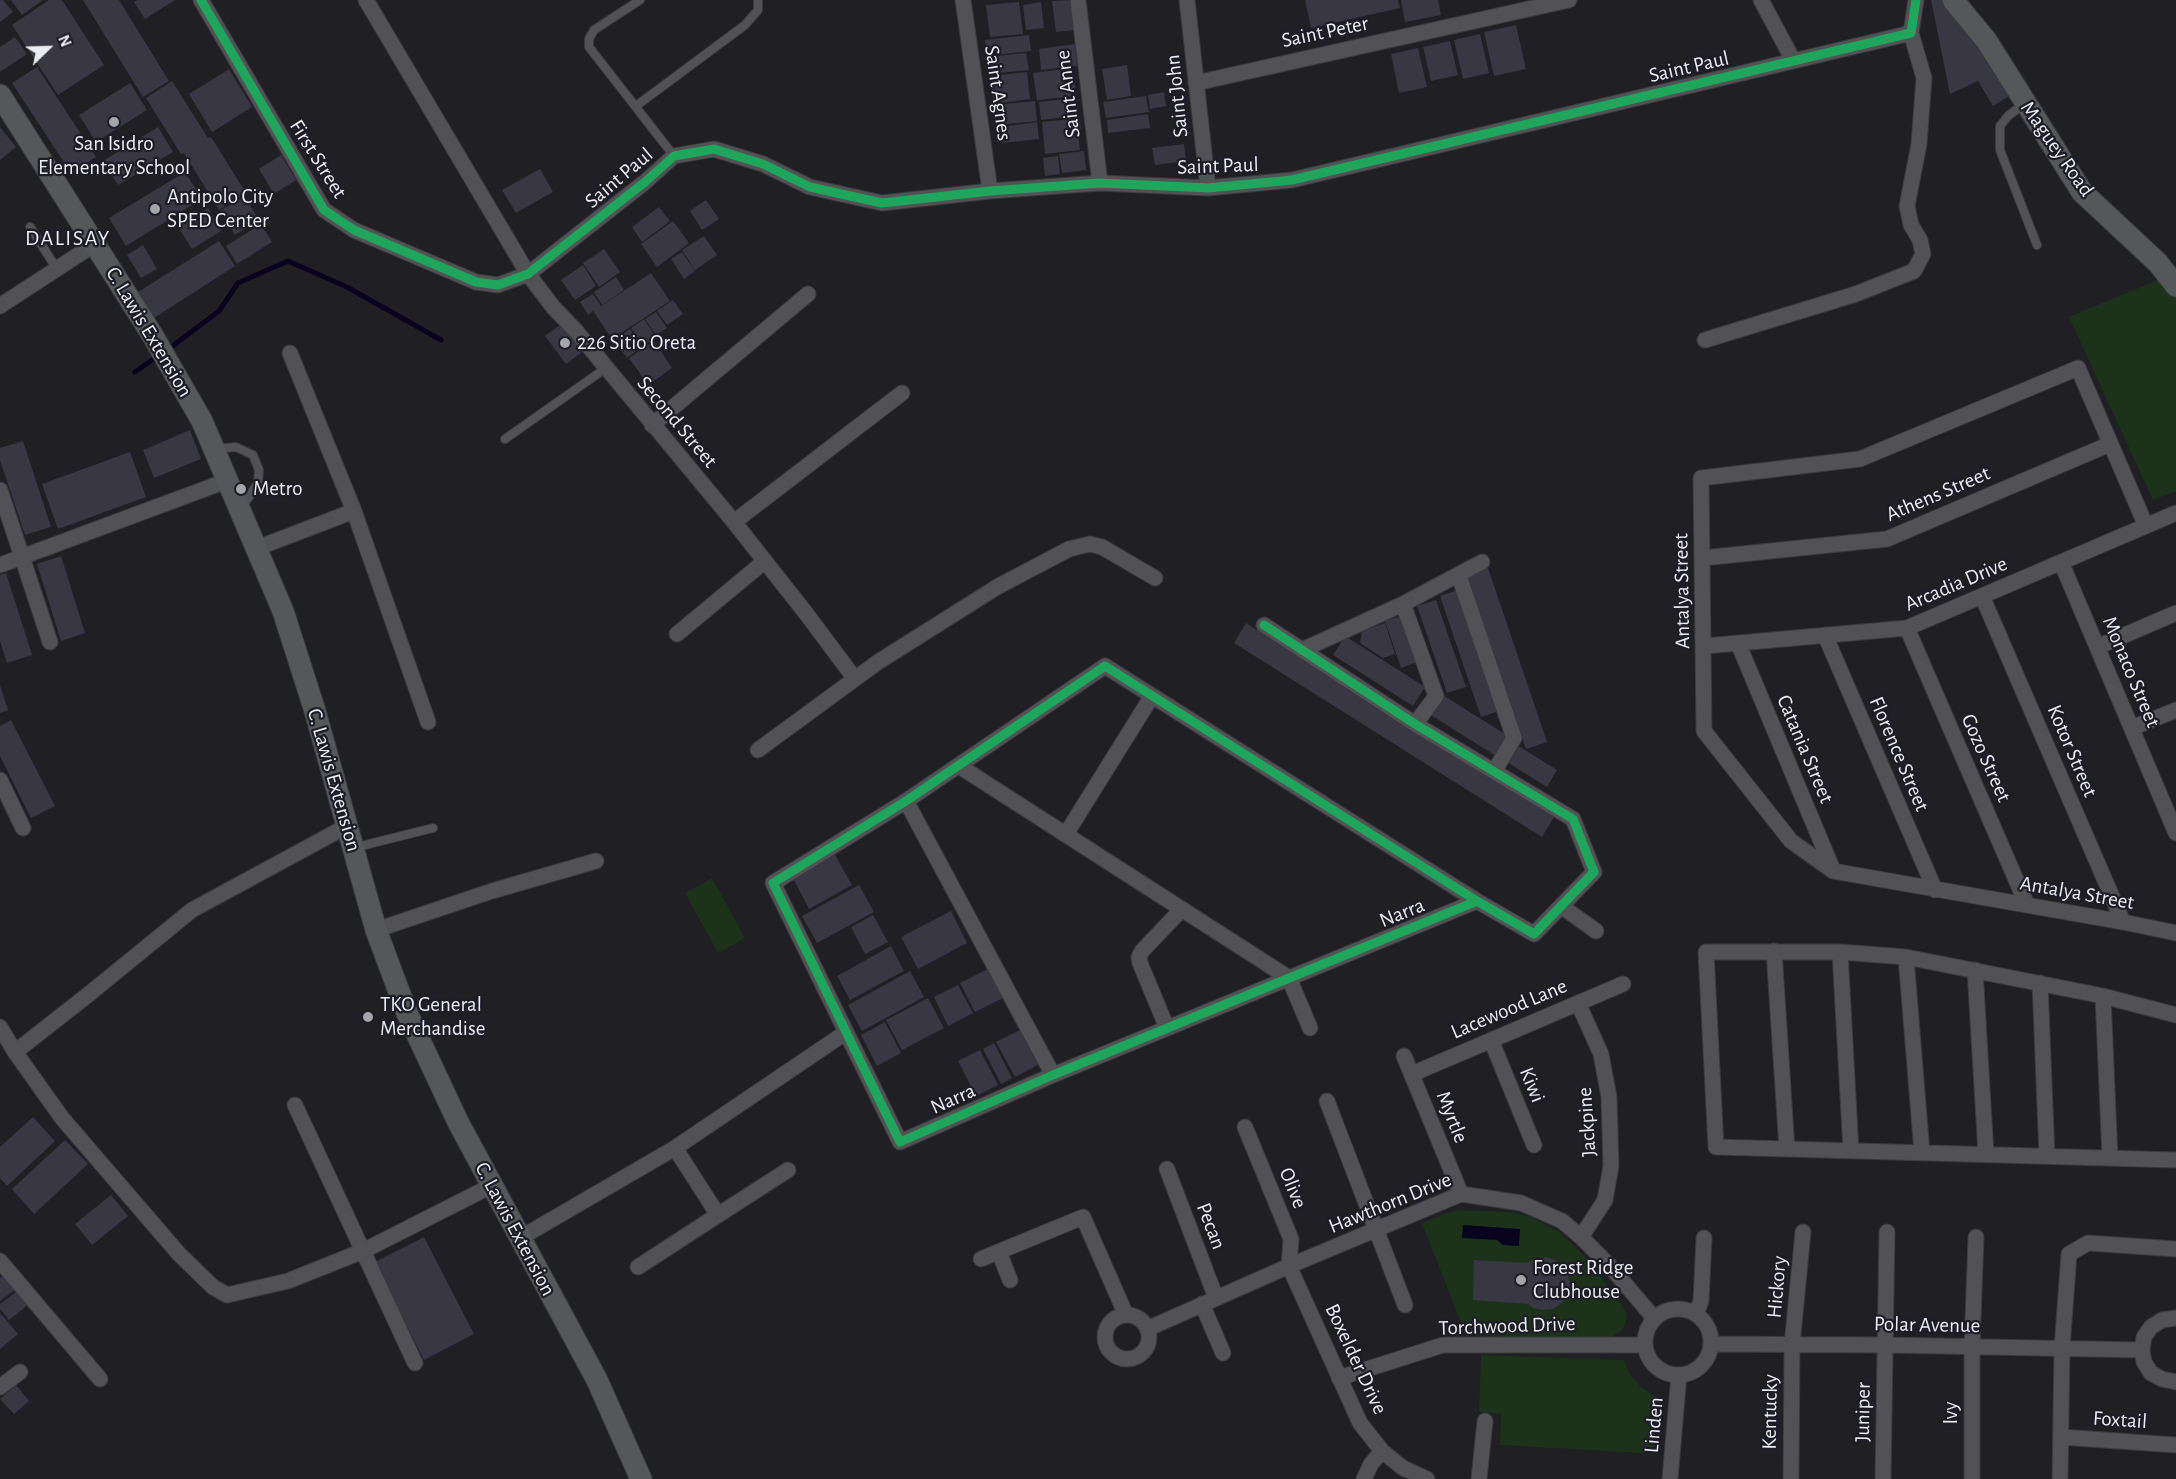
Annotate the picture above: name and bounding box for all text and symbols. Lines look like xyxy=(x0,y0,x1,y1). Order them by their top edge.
street label: Saint Peter xyxy=(1279,11,1371,53)
north arrow xyxy=(18,18,78,78)
text: N xyxy=(55,33,74,49)
street label: Saint Agnes xyxy=(979,44,1017,142)
street label: Saint Paul xyxy=(1647,46,1731,88)
street label: Saint Anne xyxy=(1050,49,1086,139)
street label: Saint John xyxy=(1160,53,1194,139)
street label: Maguey Road xyxy=(2015,96,2099,202)
marker: San Isidro Elementary School xyxy=(107,115,121,129)
street label: First Street xyxy=(284,115,352,203)
place label: San Isidro Elementary School xyxy=(38,131,190,181)
street label: Saint Paul xyxy=(580,142,658,214)
street label: Saint Paul xyxy=(1177,152,1259,180)
place label: Antipolo City SPED Center xyxy=(167,184,273,234)
marker: Antipolo City SPED Center xyxy=(148,202,162,216)
district label: DALISAY xyxy=(25,225,111,251)
street label: C. Lawis Extension xyxy=(100,262,198,402)
place label: 226 Sitio Oreta xyxy=(577,330,696,356)
marker: 226 Sitio Oreta xyxy=(558,336,572,350)
street label: Second Street xyxy=(631,371,723,473)
street label: Athens Street xyxy=(1882,461,1994,527)
place label: Metro xyxy=(253,476,303,502)
marker: Metro xyxy=(234,482,248,496)
street label: Antalya Street xyxy=(1668,533,1696,649)
street label: Arcadia Drive xyxy=(1901,551,2011,617)
street label: Monaco Street xyxy=(2096,613,2166,731)
street label: Catania Street xyxy=(1771,691,1839,807)
street label: Florence Street xyxy=(1864,693,1934,815)
street label: Kotor Street xyxy=(2041,701,2103,801)
street label: C. Lawis Extension xyxy=(302,705,366,855)
street label: Gozo Street xyxy=(1955,710,2017,806)
street label: Antalya Street xyxy=(2018,871,2136,915)
street label: Narra xyxy=(1376,893,1428,933)
street label: Lacewood Lane xyxy=(1447,973,1571,1045)
place label: TKO General Merchandise xyxy=(380,992,485,1042)
marker: TKO General Merchandise xyxy=(361,1010,375,1024)
street label: Kiwi xyxy=(1514,1064,1550,1106)
street label: Narra xyxy=(927,1078,979,1120)
street label: Jackpine xyxy=(1572,1086,1602,1158)
street label: Myrtle xyxy=(1430,1087,1474,1147)
street label: C. Lawis Extension xyxy=(469,1158,561,1300)
street label: Olive xyxy=(1273,1164,1313,1212)
street label: Hawthorn Drive xyxy=(1325,1167,1455,1239)
street label: Pecan xyxy=(1191,1199,1231,1253)
place label: Forest Ridge Clubhouse xyxy=(1533,1255,1633,1305)
street label: Hickory xyxy=(1762,1255,1792,1319)
marker: Forest Ridge Clubhouse xyxy=(1514,1273,1528,1287)
street label: Boxelder Drive xyxy=(1319,1300,1393,1418)
street label: Torchwood Drive xyxy=(1438,1311,1576,1341)
street label: Polar Avenue xyxy=(1874,1311,1980,1339)
street label: Kentucky xyxy=(1757,1374,1783,1450)
street label: Juniper xyxy=(1850,1382,1876,1442)
street label: Linden xyxy=(1639,1396,1669,1454)
street label: Ivy xyxy=(1938,1402,1964,1424)
street label: Foxtail xyxy=(2092,1406,2148,1434)

